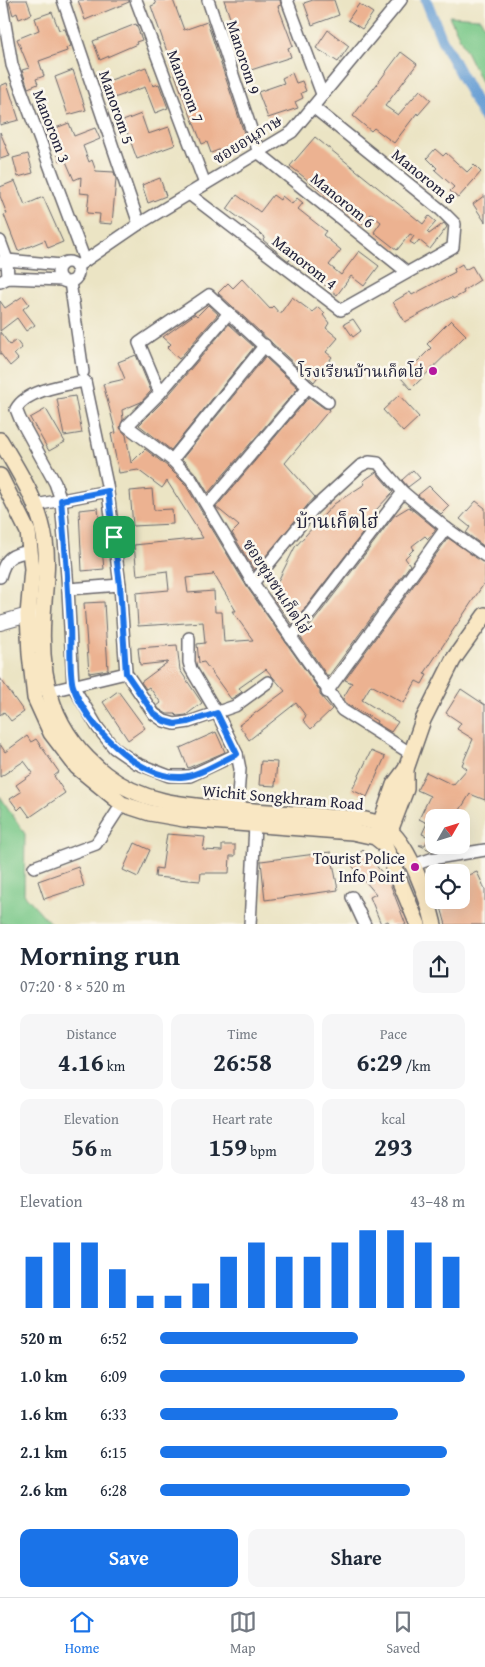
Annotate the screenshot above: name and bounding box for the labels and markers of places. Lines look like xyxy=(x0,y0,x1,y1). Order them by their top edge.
place label: โรงเรียนบ้านเก็ตโฮ่ xyxy=(297,359,424,383)
marker: โรงเรียนบ้านเก็ตโฮ่ xyxy=(427,365,439,377)
pin xyxy=(93,516,135,558)
place label: Tourist Police Info Point xyxy=(313,846,405,888)
marker: Tourist Police Info Point xyxy=(409,861,421,873)

